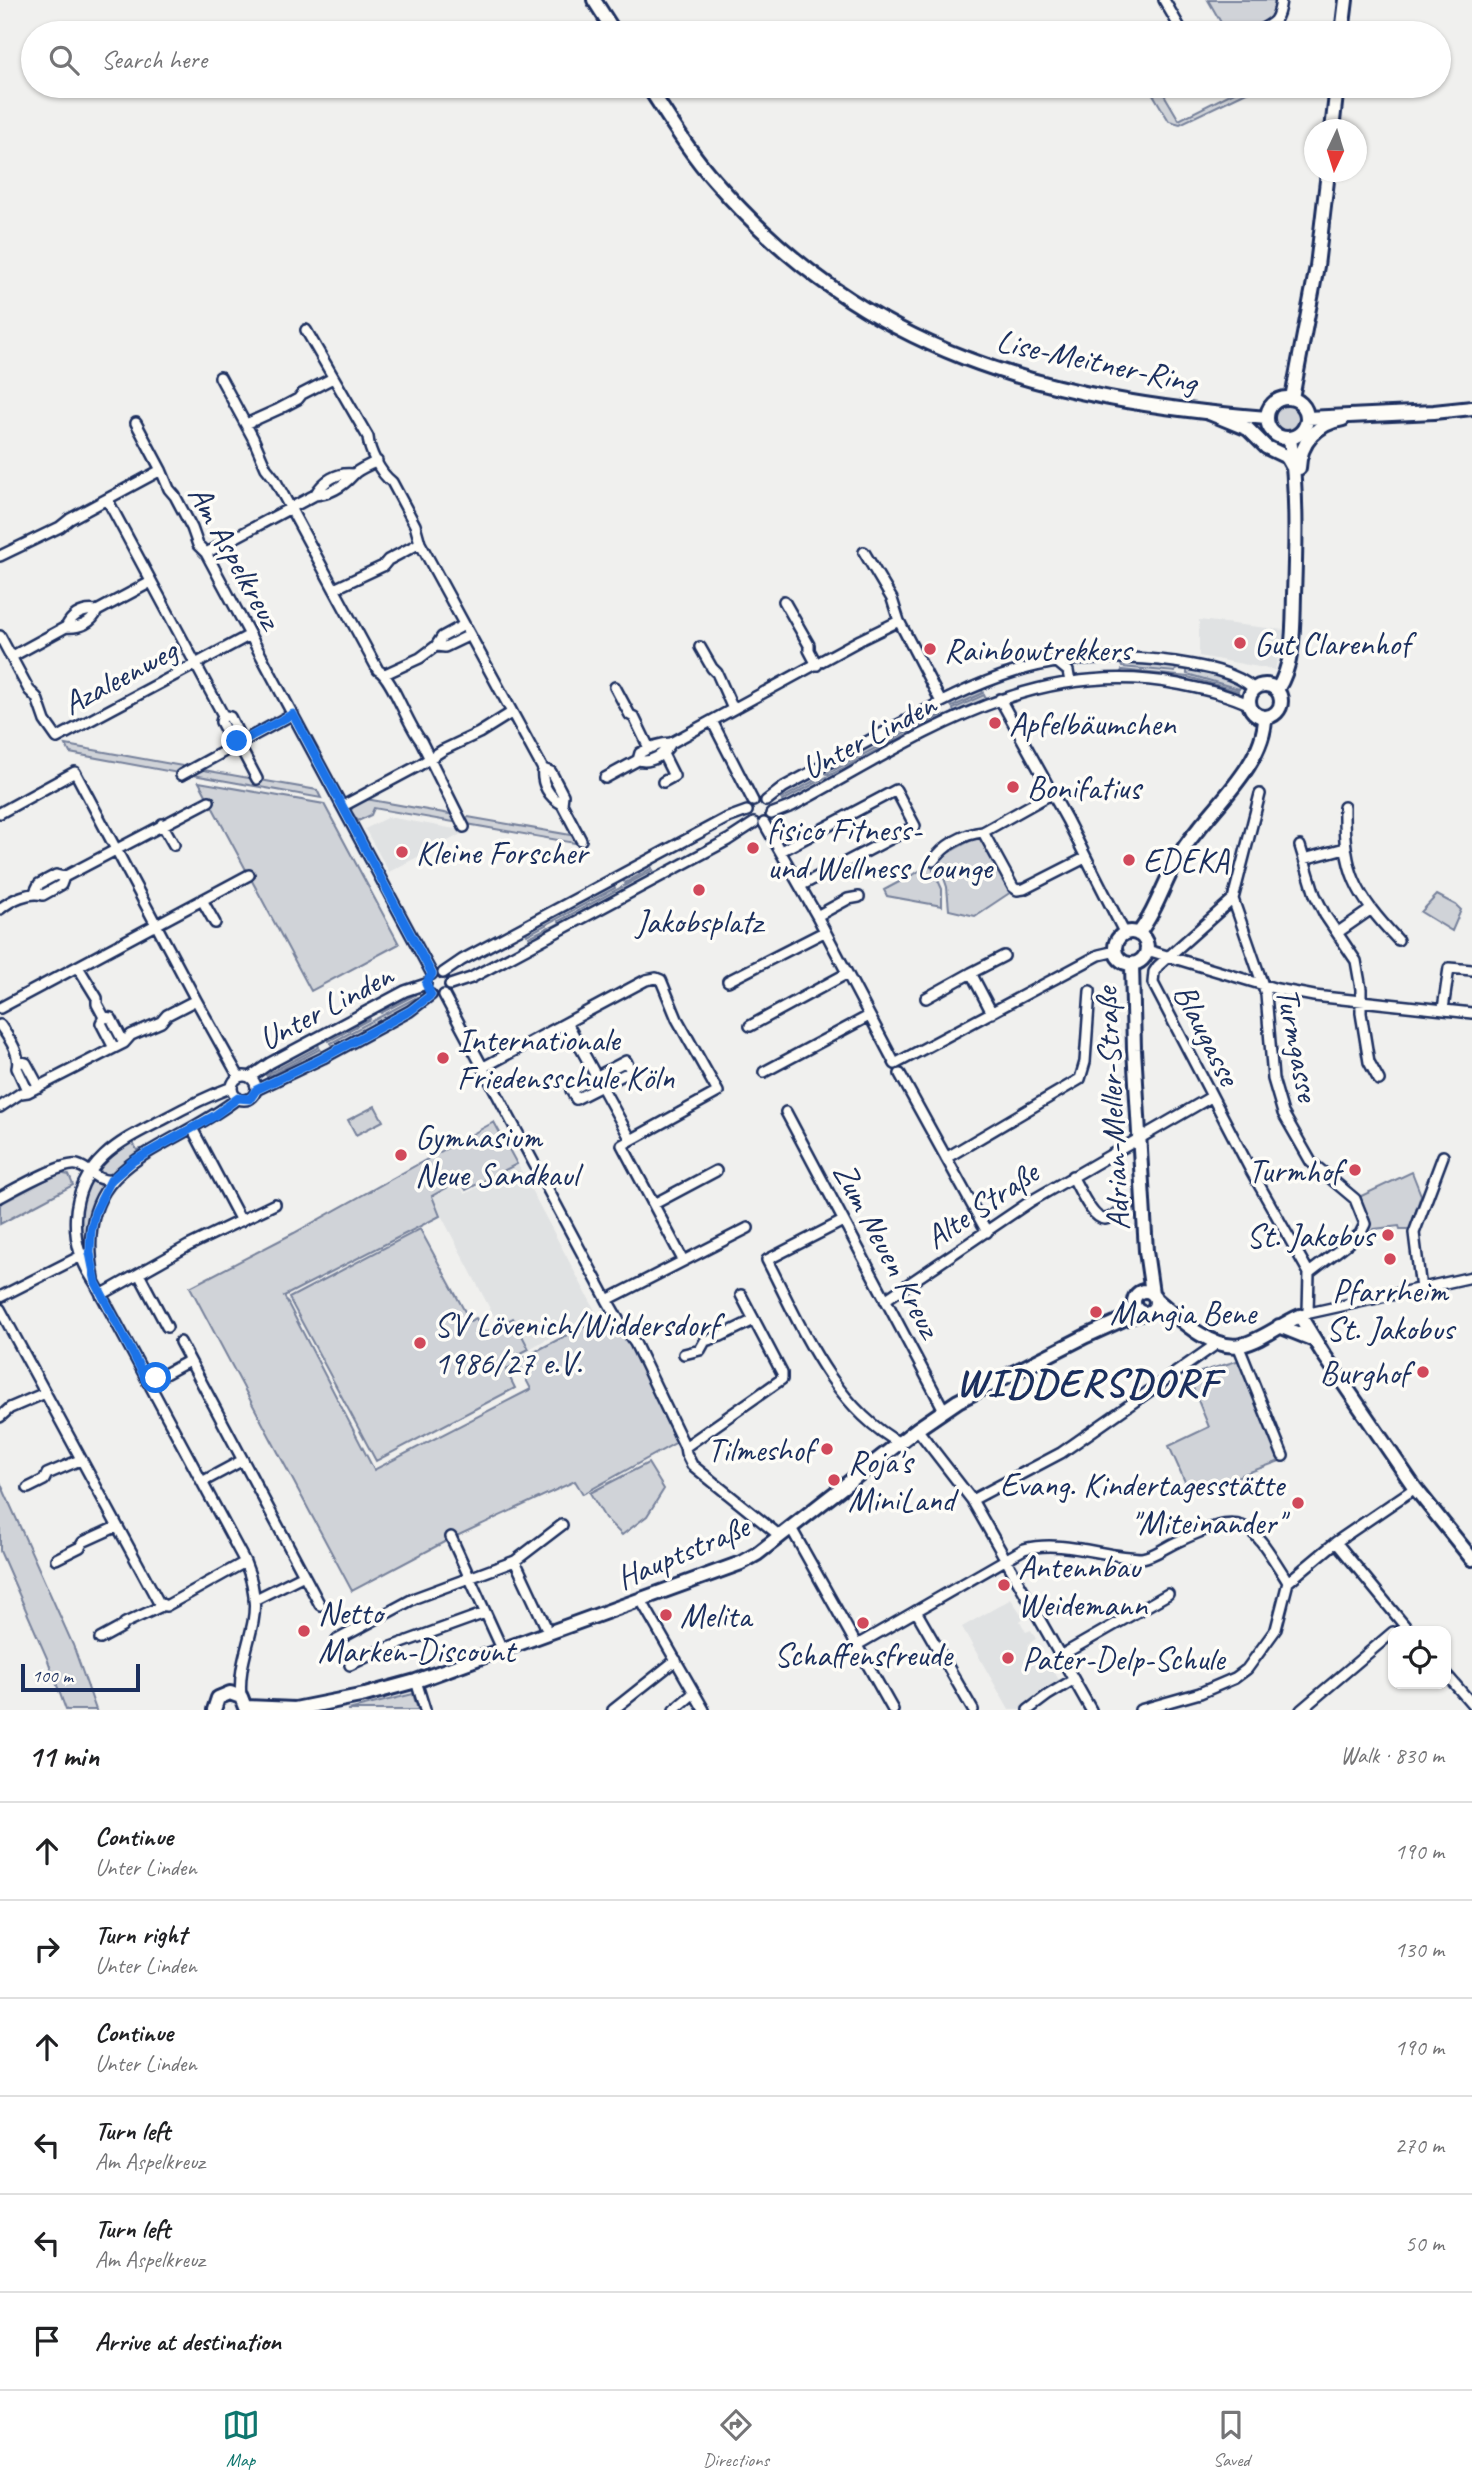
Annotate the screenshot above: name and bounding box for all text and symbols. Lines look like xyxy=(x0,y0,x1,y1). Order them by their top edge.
search box xyxy=(21,21,1451,98)
icon: search xyxy=(45,41,83,79)
text: Search here xyxy=(101,43,207,76)
north arrow xyxy=(1304,119,1367,182)
street label: Lise-Meitner-Ring xyxy=(993,319,1203,403)
street label: Am Aspelkreuz xyxy=(179,478,293,639)
place label: Gut Clarenhof xyxy=(1254,623,1417,665)
street label: Azaleenweg xyxy=(55,628,186,724)
place label: Rainbowtrekkers xyxy=(944,629,1134,671)
marker: Gut Clarenhof xyxy=(1232,635,1248,651)
marker: Rainbowtrekkers xyxy=(922,641,938,657)
street label: Unter Linden xyxy=(794,682,945,789)
place label: Apfelbäumchen xyxy=(1009,703,1177,745)
marker: Apfelbäumchen xyxy=(987,715,1003,731)
route end xyxy=(221,725,252,756)
place label: Bonifatius xyxy=(1027,767,1143,809)
marker: Bonifatius xyxy=(1005,779,1021,795)
place label: fisico Fitness- und Wellness Lounge xyxy=(767,809,994,889)
place label: Kleine Forscher xyxy=(416,832,590,874)
marker: fisico Fitness- und Wellness Lounge xyxy=(745,840,761,856)
place label: EDEKA xyxy=(1143,840,1231,882)
marker: Kleine Forscher xyxy=(394,844,410,860)
marker: EDEKA xyxy=(1121,852,1137,868)
marker: Jakobsplatz xyxy=(691,882,707,898)
place label: Jakobsplatz xyxy=(634,901,766,943)
street label: Unter Linden xyxy=(251,953,402,1060)
street label: Blaugasse xyxy=(1164,977,1251,1094)
street label: Adrian-Meller-Straße xyxy=(1085,984,1139,1232)
street label: Turmgasse xyxy=(1266,984,1330,1107)
place label: Internationale Friedensschule Köln xyxy=(457,1019,674,1099)
marker: Internationale Friedensschule Köln xyxy=(435,1050,451,1066)
place label: Gymnasium Neue Sandkaul xyxy=(415,1116,584,1196)
marker: Gymnasium Neue Sandkaul xyxy=(393,1147,409,1163)
street label: Alte Straße xyxy=(917,1150,1048,1258)
place label: Turmhof xyxy=(1248,1150,1347,1192)
street label: Zum Neuen Kreuz xyxy=(824,1155,952,1347)
marker: Turmhof xyxy=(1347,1162,1363,1178)
place label: St. Jakobus xyxy=(1246,1215,1377,1257)
marker: St. Jakobus xyxy=(1380,1227,1396,1243)
marker: Pfarrheim St. Jakobus xyxy=(1382,1251,1398,1267)
place label: Pfarrheim St. Jakobus xyxy=(1326,1270,1457,1350)
place label: Mangia Bene xyxy=(1110,1292,1258,1334)
place label: SV Lövenich/Widdersdorf 1986/27 e.V. xyxy=(434,1304,725,1384)
marker: Mangia Bene xyxy=(1088,1304,1104,1320)
marker: SV Lövenich/Widdersdorf 1986/27 e.V. xyxy=(412,1335,428,1351)
place label: Burghof xyxy=(1320,1352,1415,1394)
district label: WIDDERSDORF xyxy=(956,1358,1226,1408)
route start xyxy=(140,1362,171,1393)
marker: Burghof xyxy=(1415,1364,1431,1380)
place label: Tilmeshof xyxy=(707,1429,819,1471)
marker: Tilmeshof xyxy=(819,1441,835,1457)
place label: Roja's MiniLand xyxy=(848,1441,960,1521)
place label: Evang. Kindertagesstätte "Miteinander" xyxy=(1000,1464,1290,1544)
marker: Roja's MiniLand xyxy=(826,1472,842,1488)
marker: Evang. Kindertagesstätte "Miteinander" xyxy=(1290,1495,1306,1511)
street label: Hauptstraße xyxy=(610,1504,757,1599)
place label: Antennbau Weidemann xyxy=(1018,1546,1148,1626)
marker: Antennbau Weidemann xyxy=(996,1577,1012,1593)
place label: Netto Marken-Discount xyxy=(318,1592,518,1672)
place label: Melita xyxy=(680,1595,753,1637)
marker: Melita xyxy=(658,1607,674,1623)
marker: Schaffensfreude xyxy=(855,1615,871,1631)
marker: Netto Marken-Discount xyxy=(296,1623,312,1639)
map controls xyxy=(1388,1626,1451,1689)
button: locate xyxy=(1388,1626,1451,1689)
place label: Schaffensfreude xyxy=(774,1634,954,1676)
place label: Pater-Delp-Schule xyxy=(1022,1638,1227,1680)
marker: Pater-Delp-Schule xyxy=(1000,1650,1016,1666)
scale bar xyxy=(21,1661,140,1693)
text: 100 m xyxy=(32,1664,73,1688)
text: 11 min xyxy=(28,1737,99,1775)
text: Walk · 830 m xyxy=(1340,1741,1444,1770)
text: Continue xyxy=(95,1820,173,1853)
icon: ahead xyxy=(28,1832,66,1870)
text: 190 m xyxy=(1395,1837,1444,1866)
text: Unter Linden xyxy=(95,1853,197,1882)
text: Turn right xyxy=(95,1918,186,1951)
icon: right xyxy=(28,1930,66,1968)
text: 130 m xyxy=(1395,1935,1444,1964)
text: Unter Linden xyxy=(95,1951,197,1980)
text: Continue xyxy=(95,2016,173,2049)
icon: ahead xyxy=(28,2028,66,2066)
text: 190 m xyxy=(1395,2033,1444,2062)
text: Unter Linden xyxy=(95,2049,197,2078)
text: Turn left xyxy=(95,2114,170,2147)
icon: left xyxy=(28,2126,66,2164)
text: 270 m xyxy=(1395,2131,1444,2160)
text: Am Aspelkreuz xyxy=(95,2147,205,2176)
text: Turn left xyxy=(95,2212,170,2245)
icon: left xyxy=(28,2224,66,2262)
text: 50 m xyxy=(1405,2229,1444,2258)
text: Am Aspelkreuz xyxy=(95,2245,205,2274)
icon: arrive xyxy=(28,2322,66,2360)
text: Arrive at destination xyxy=(95,2325,281,2358)
tab: Map xyxy=(222,2406,260,2472)
tab: Directions xyxy=(703,2406,769,2472)
tab: Saved xyxy=(1212,2406,1250,2472)

